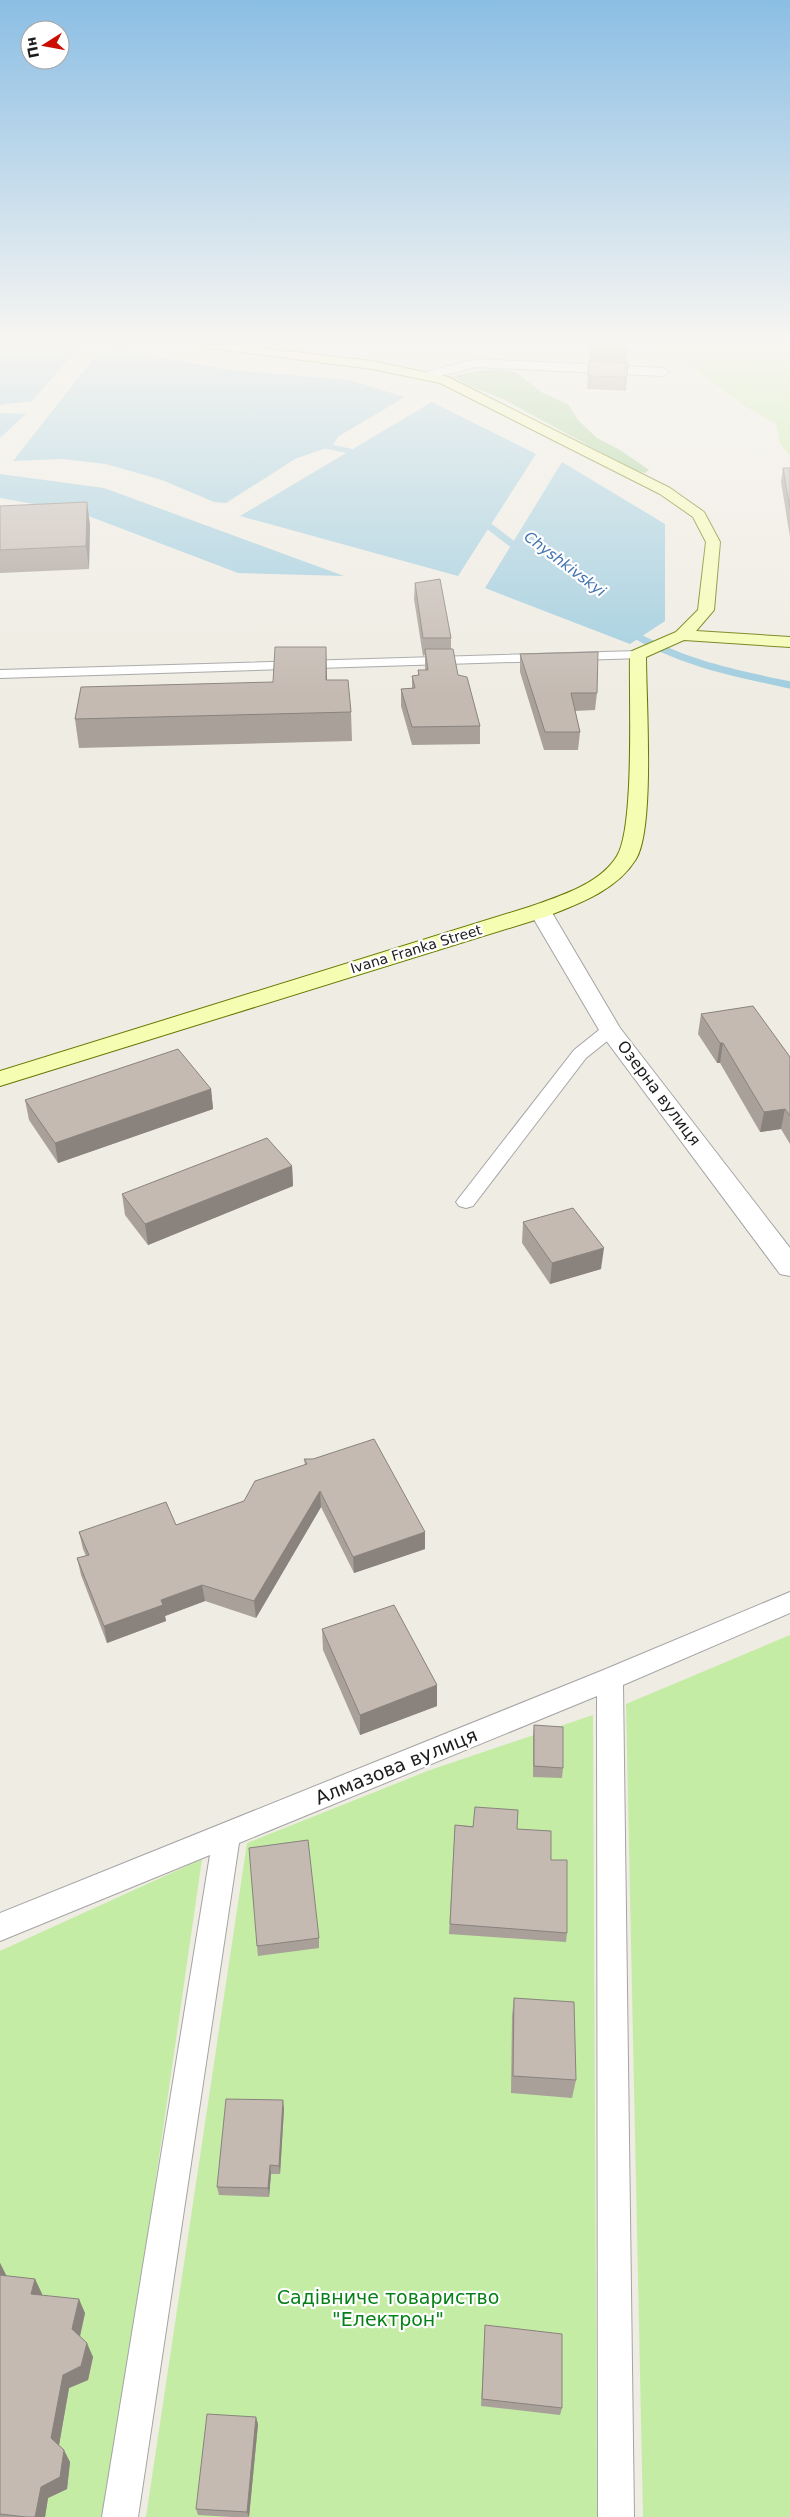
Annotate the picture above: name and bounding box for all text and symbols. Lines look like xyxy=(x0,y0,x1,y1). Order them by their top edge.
north arrow xyxy=(20,20,70,70)
text: Пн xyxy=(22,35,42,60)
water label: Chyshkivskyi xyxy=(521,527,610,601)
street label: Ivana Franka Street xyxy=(348,921,484,977)
street label: Озерна вулиця xyxy=(613,1037,705,1149)
street label: Алмазова вулиця xyxy=(312,1723,480,1809)
park label: Садівниче товариство "Електрон" xyxy=(277,2286,499,2330)

